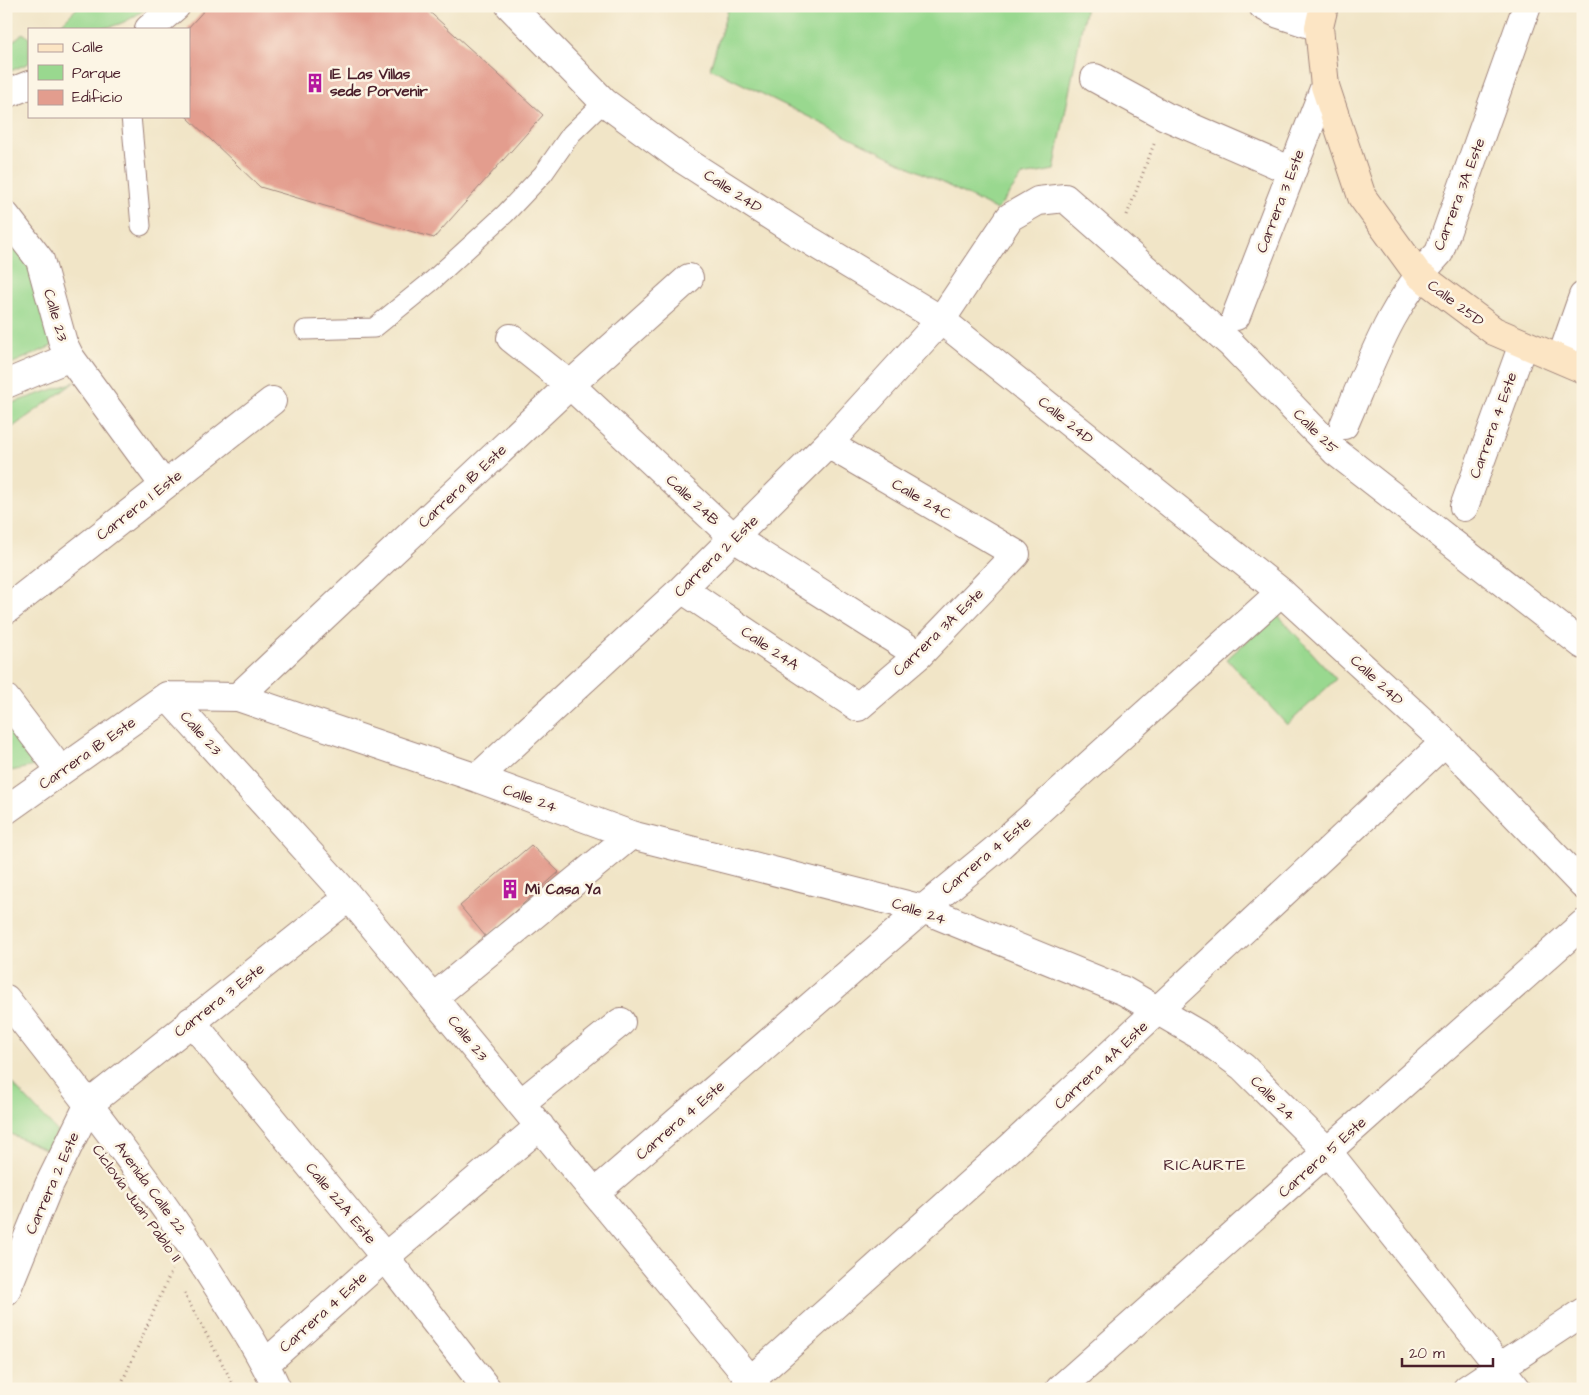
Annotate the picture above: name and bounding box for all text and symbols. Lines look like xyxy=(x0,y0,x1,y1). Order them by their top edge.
legend xyxy=(28,28,190,118)
text: Calle xyxy=(72,37,103,58)
text: Parque xyxy=(72,63,121,84)
place label: IE Las Villas sede Porvenir xyxy=(330,64,428,102)
building icon: IE Las Villas sede Porvenir xyxy=(304,72,326,94)
text: Edificio xyxy=(72,87,123,108)
street label: Carrera 3A Este xyxy=(1428,135,1491,253)
street label: Carrera 3 Este xyxy=(1251,147,1310,256)
street label: Calle 24D xyxy=(699,165,766,218)
street label: Calle 25D xyxy=(1423,275,1489,332)
street label: Calle 23 xyxy=(38,287,73,344)
street label: Carrera 4 Este xyxy=(1465,369,1522,481)
street label: Calle 24D xyxy=(1034,392,1098,449)
street label: Calle 25 xyxy=(1288,404,1343,459)
street label: Carrera 1B Este xyxy=(413,440,511,533)
street label: Carrera 1 Este xyxy=(92,465,186,545)
street label: Calle 24B xyxy=(661,470,724,531)
street label: Calle 24C xyxy=(888,474,956,525)
street label: Carrera 2 Este xyxy=(669,511,763,602)
street label: Carrera 3A Este xyxy=(888,584,988,681)
street label: Calle 24A xyxy=(737,621,803,676)
street label: Calle 24D xyxy=(1346,650,1408,711)
street label: Calle 23 xyxy=(175,706,227,760)
street label: Carrera 1B Este xyxy=(35,712,140,795)
street label: Calle 24 xyxy=(500,779,560,818)
street label: Carrera 4 Este xyxy=(937,811,1036,899)
building icon: Mi Casa Ya xyxy=(499,878,521,900)
place label: Mi Casa Ya xyxy=(525,879,601,900)
street label: Calle 24 xyxy=(889,893,949,930)
street label: Carrera 3 Este xyxy=(170,959,269,1042)
street label: Calle 23 xyxy=(443,1011,493,1066)
street label: Carrera 4A Este xyxy=(1050,1016,1153,1114)
street label: Calle 24 xyxy=(1245,1071,1300,1126)
street label: Carrera 4 Este xyxy=(631,1076,729,1165)
street label: Carrera 5 Este xyxy=(1274,1112,1371,1203)
street label: Carrera 2 Este xyxy=(20,1129,84,1238)
street label: Avenida Calle 22 xyxy=(110,1137,192,1240)
street label: Ciclovía Juan Pablo II xyxy=(87,1140,186,1266)
district label: RICAURTE xyxy=(1163,1154,1247,1176)
street label: Calle 22A Este xyxy=(300,1158,381,1249)
street label: Carrera 4 Este xyxy=(275,1267,372,1358)
scale bar xyxy=(1402,1335,1493,1367)
text: 20 m xyxy=(1409,1343,1445,1364)

